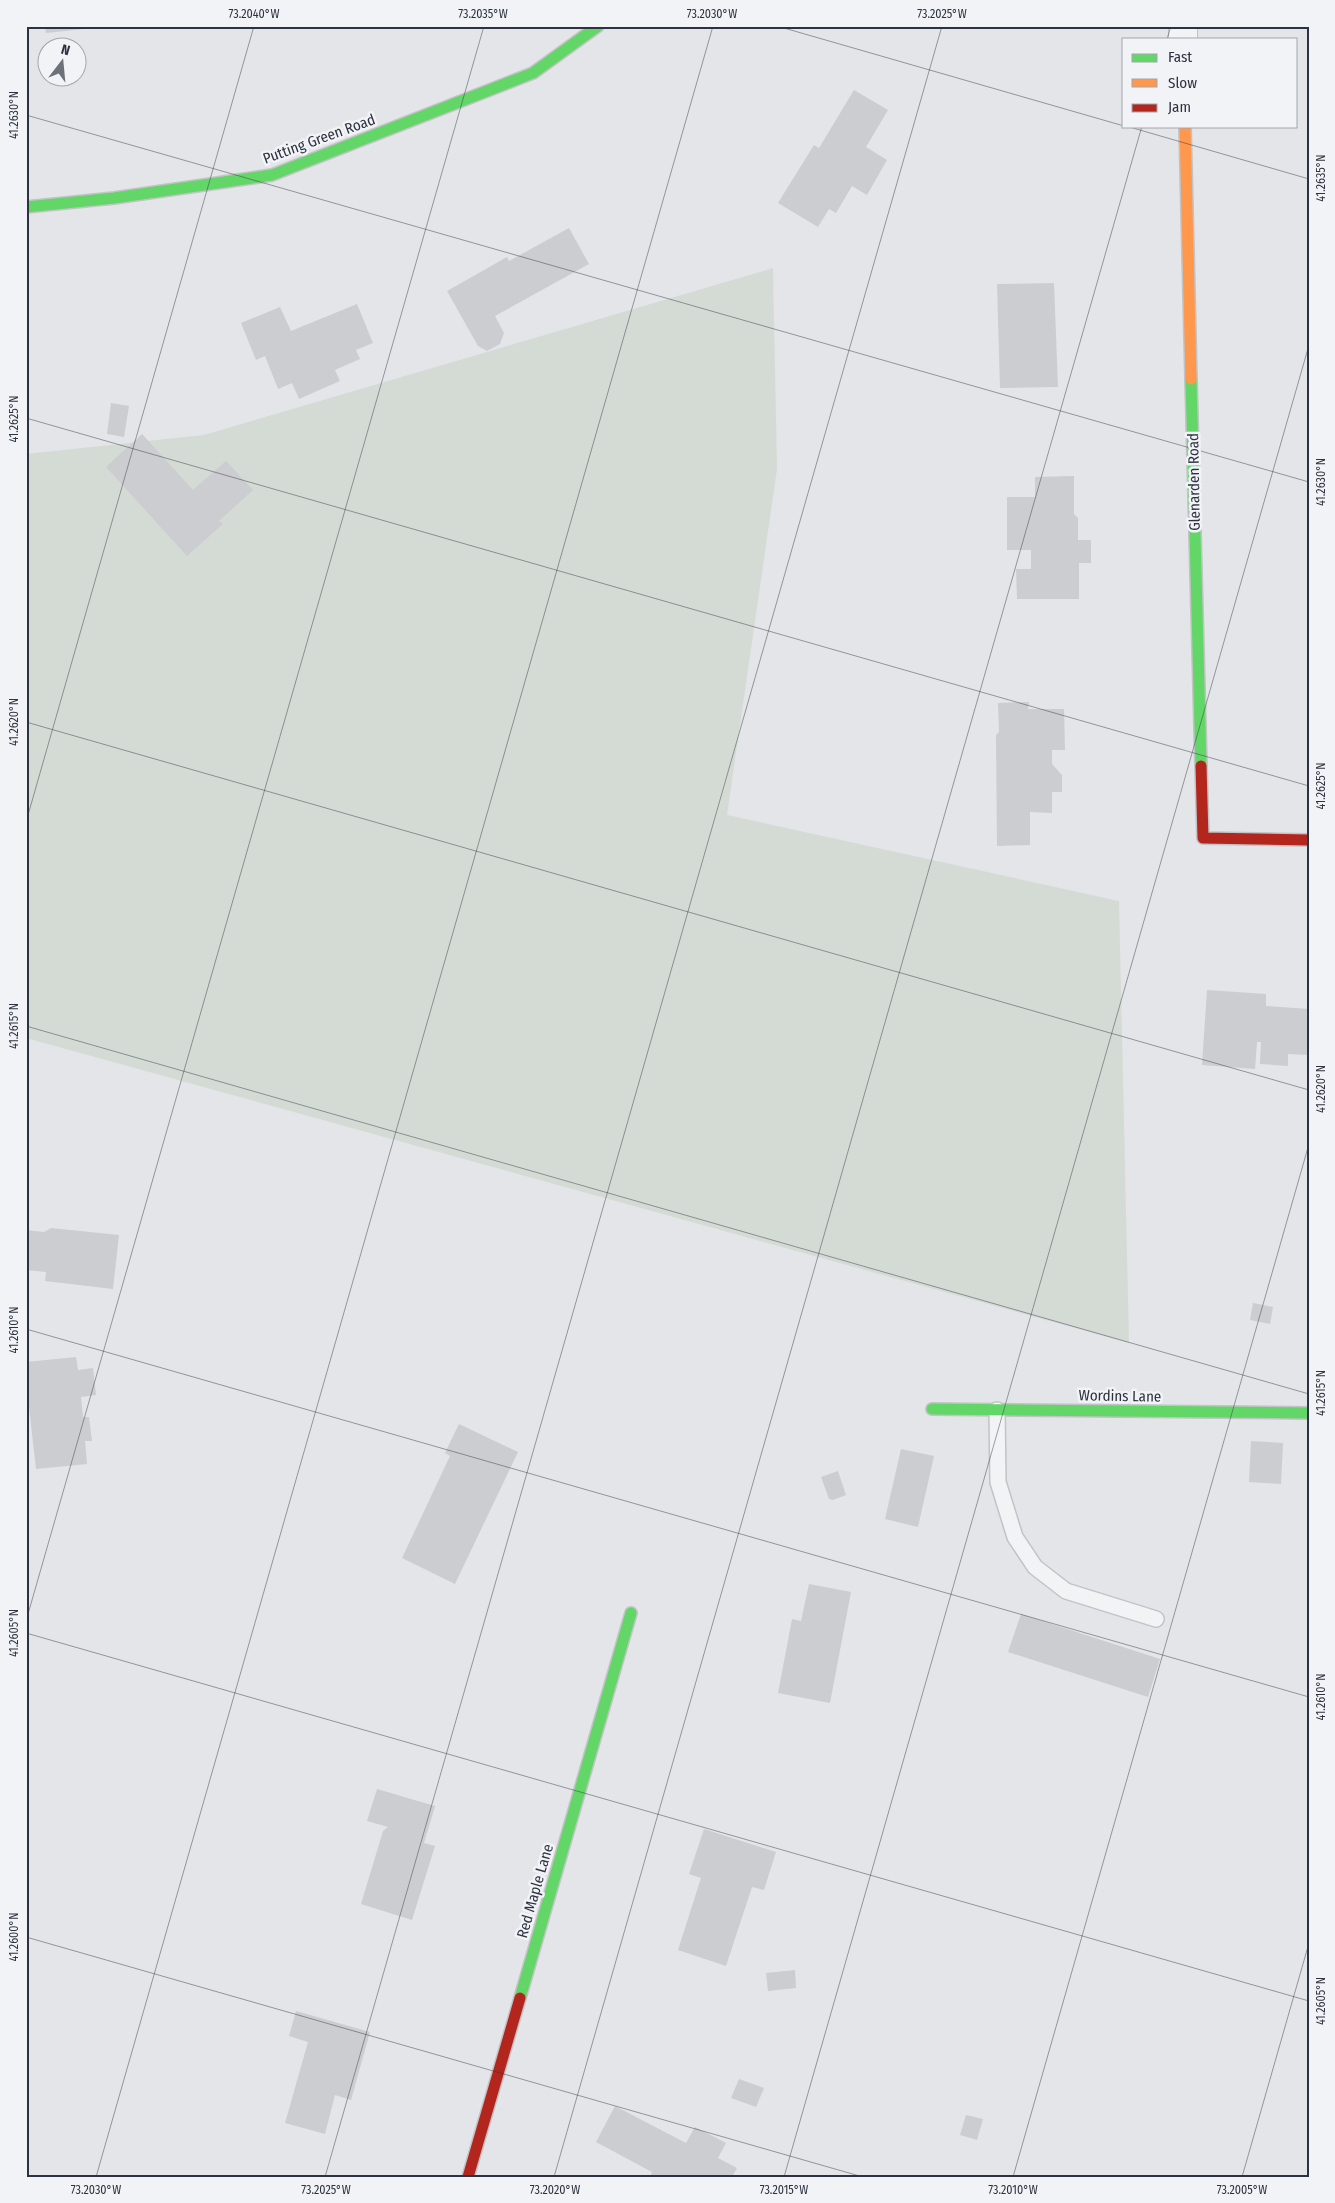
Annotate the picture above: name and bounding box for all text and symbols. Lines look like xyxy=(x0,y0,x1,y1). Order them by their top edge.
text: 73.2040°W xyxy=(229,7,279,21)
text: 73.2035°W xyxy=(458,7,508,21)
text: 73.2030°W xyxy=(687,7,737,21)
text: 73.2025°W xyxy=(917,7,967,21)
north arrow xyxy=(38,38,88,88)
legend xyxy=(1122,38,1298,128)
text: N xyxy=(59,41,72,59)
text: Fast xyxy=(1168,48,1192,66)
text: Slow xyxy=(1168,74,1197,92)
text: 41.2630°N xyxy=(7,91,21,139)
text: Jam xyxy=(1168,98,1191,116)
street label: Putting Green Road xyxy=(260,110,378,168)
text: 41.2635°N xyxy=(1314,154,1328,202)
text: 41.2625°N xyxy=(7,395,21,443)
street label: Glenarden Road xyxy=(1184,433,1204,531)
text: 41.2630°N xyxy=(1314,458,1328,506)
text: 41.2620°N xyxy=(7,698,21,746)
text: 41.2625°N xyxy=(1314,762,1328,810)
text: 41.2615°N xyxy=(7,1003,21,1049)
text: 41.2620°N xyxy=(1314,1065,1328,1113)
text: 41.2610°N xyxy=(7,1307,21,1353)
text: 41.2615°N xyxy=(1314,1370,1328,1416)
street label: Wordins Lane xyxy=(1079,1386,1161,1406)
text: 41.2605°N xyxy=(7,1609,21,1657)
text: 41.2610°N xyxy=(1314,1674,1328,1720)
street label: Red Maple Lane xyxy=(513,1842,557,1940)
text: 41.2600°N xyxy=(7,1912,21,1962)
text: 41.2605°N xyxy=(1314,1977,1328,2025)
text: 73.2030°W xyxy=(71,2183,121,2197)
text: 73.2025°W xyxy=(301,2183,351,2197)
text: 73.2020°W xyxy=(530,2183,580,2197)
text: 73.2015°W xyxy=(760,2183,808,2197)
text: 73.2010°W xyxy=(988,2183,1038,2197)
text: 73.2005°W xyxy=(1217,2183,1267,2197)

